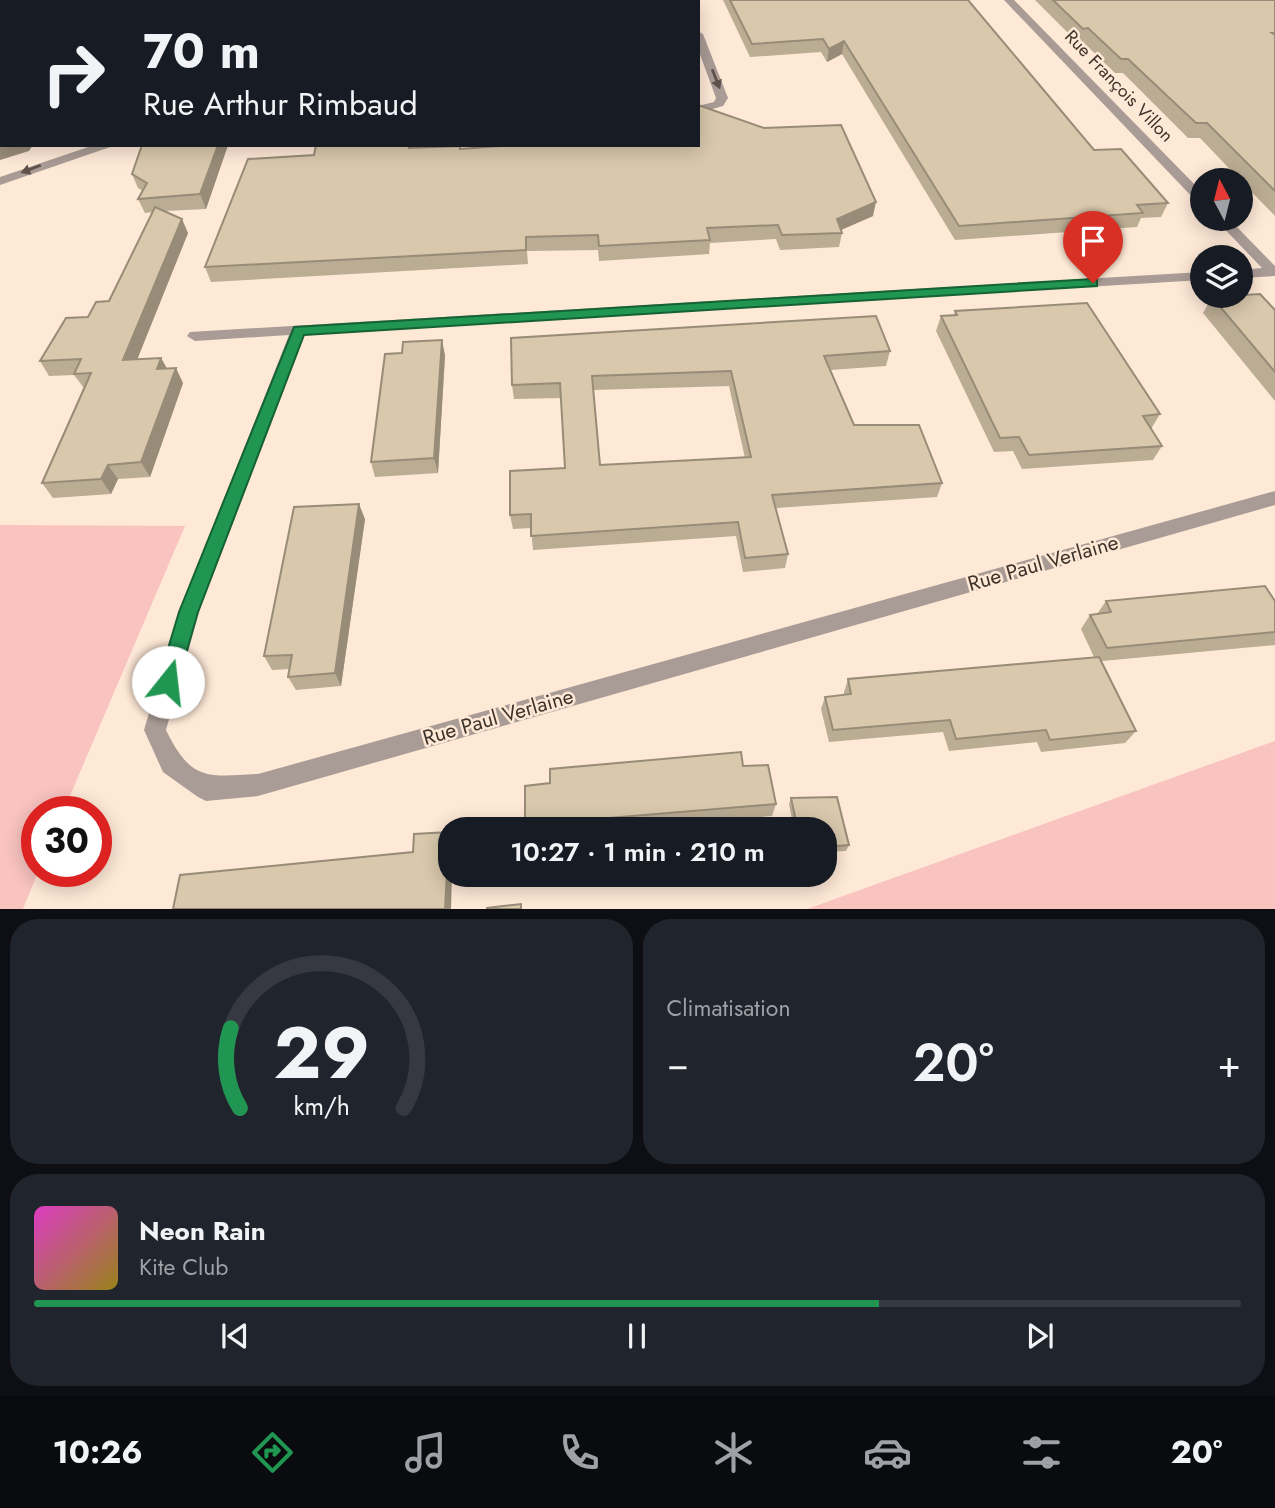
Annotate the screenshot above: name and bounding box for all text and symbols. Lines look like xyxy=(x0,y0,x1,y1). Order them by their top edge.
text: 70 m xyxy=(143,16,260,86)
street label: Rue François Villon xyxy=(1059,24,1179,148)
icon: right xyxy=(28,28,119,119)
one-way arrow xyxy=(710,68,721,89)
text: Rue Arthur Rimbaud xyxy=(143,81,418,127)
one-way arrow xyxy=(21,163,42,174)
north arrow xyxy=(1190,168,1253,231)
map controls xyxy=(1190,168,1253,308)
pin xyxy=(1063,211,1123,283)
icon: arrive xyxy=(1074,222,1112,260)
button: layers xyxy=(1190,245,1253,308)
street label: Rue Paul Verlaine xyxy=(964,527,1122,599)
position arrow xyxy=(131,645,205,719)
street label: Rue Paul Verlaine xyxy=(419,681,577,753)
speed limit sign: 30 xyxy=(21,796,112,887)
text: 10:27 · 1 min · 210 m xyxy=(510,833,765,871)
text: Climatisation xyxy=(667,991,791,1025)
text: 29 xyxy=(273,1000,369,1105)
text: 20° xyxy=(913,1025,994,1101)
text: − xyxy=(667,1036,689,1091)
text: + xyxy=(1218,1036,1241,1091)
text: km/h xyxy=(293,1087,350,1123)
text: Neon Rain xyxy=(139,1212,266,1250)
text: Kite Club xyxy=(139,1250,228,1284)
icon: previous xyxy=(216,1317,254,1355)
icon: pause xyxy=(618,1317,656,1355)
icon: next xyxy=(1021,1317,1059,1355)
icon: directions xyxy=(248,1428,297,1477)
icon: music xyxy=(401,1428,450,1477)
icon: phone xyxy=(555,1428,604,1477)
icon: climate xyxy=(709,1428,758,1477)
icon: car xyxy=(863,1428,912,1477)
icon: filters xyxy=(1017,1428,1066,1477)
text: 10:26 xyxy=(52,1429,143,1475)
text: 20° xyxy=(1171,1429,1223,1475)

